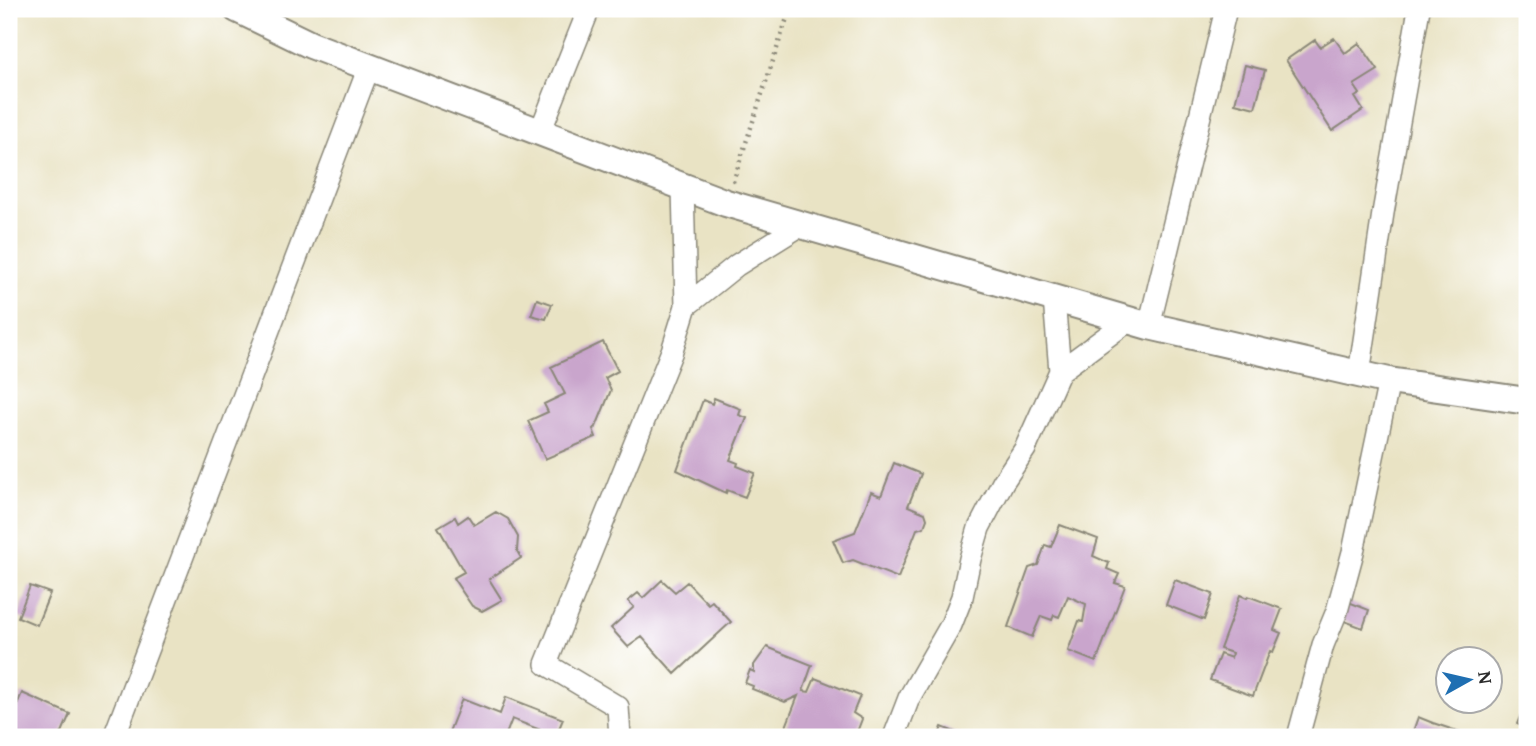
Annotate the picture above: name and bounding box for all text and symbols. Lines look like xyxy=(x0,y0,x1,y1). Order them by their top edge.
north arrow xyxy=(1434,644,1504,714)
text: N xyxy=(1471,669,1501,686)

